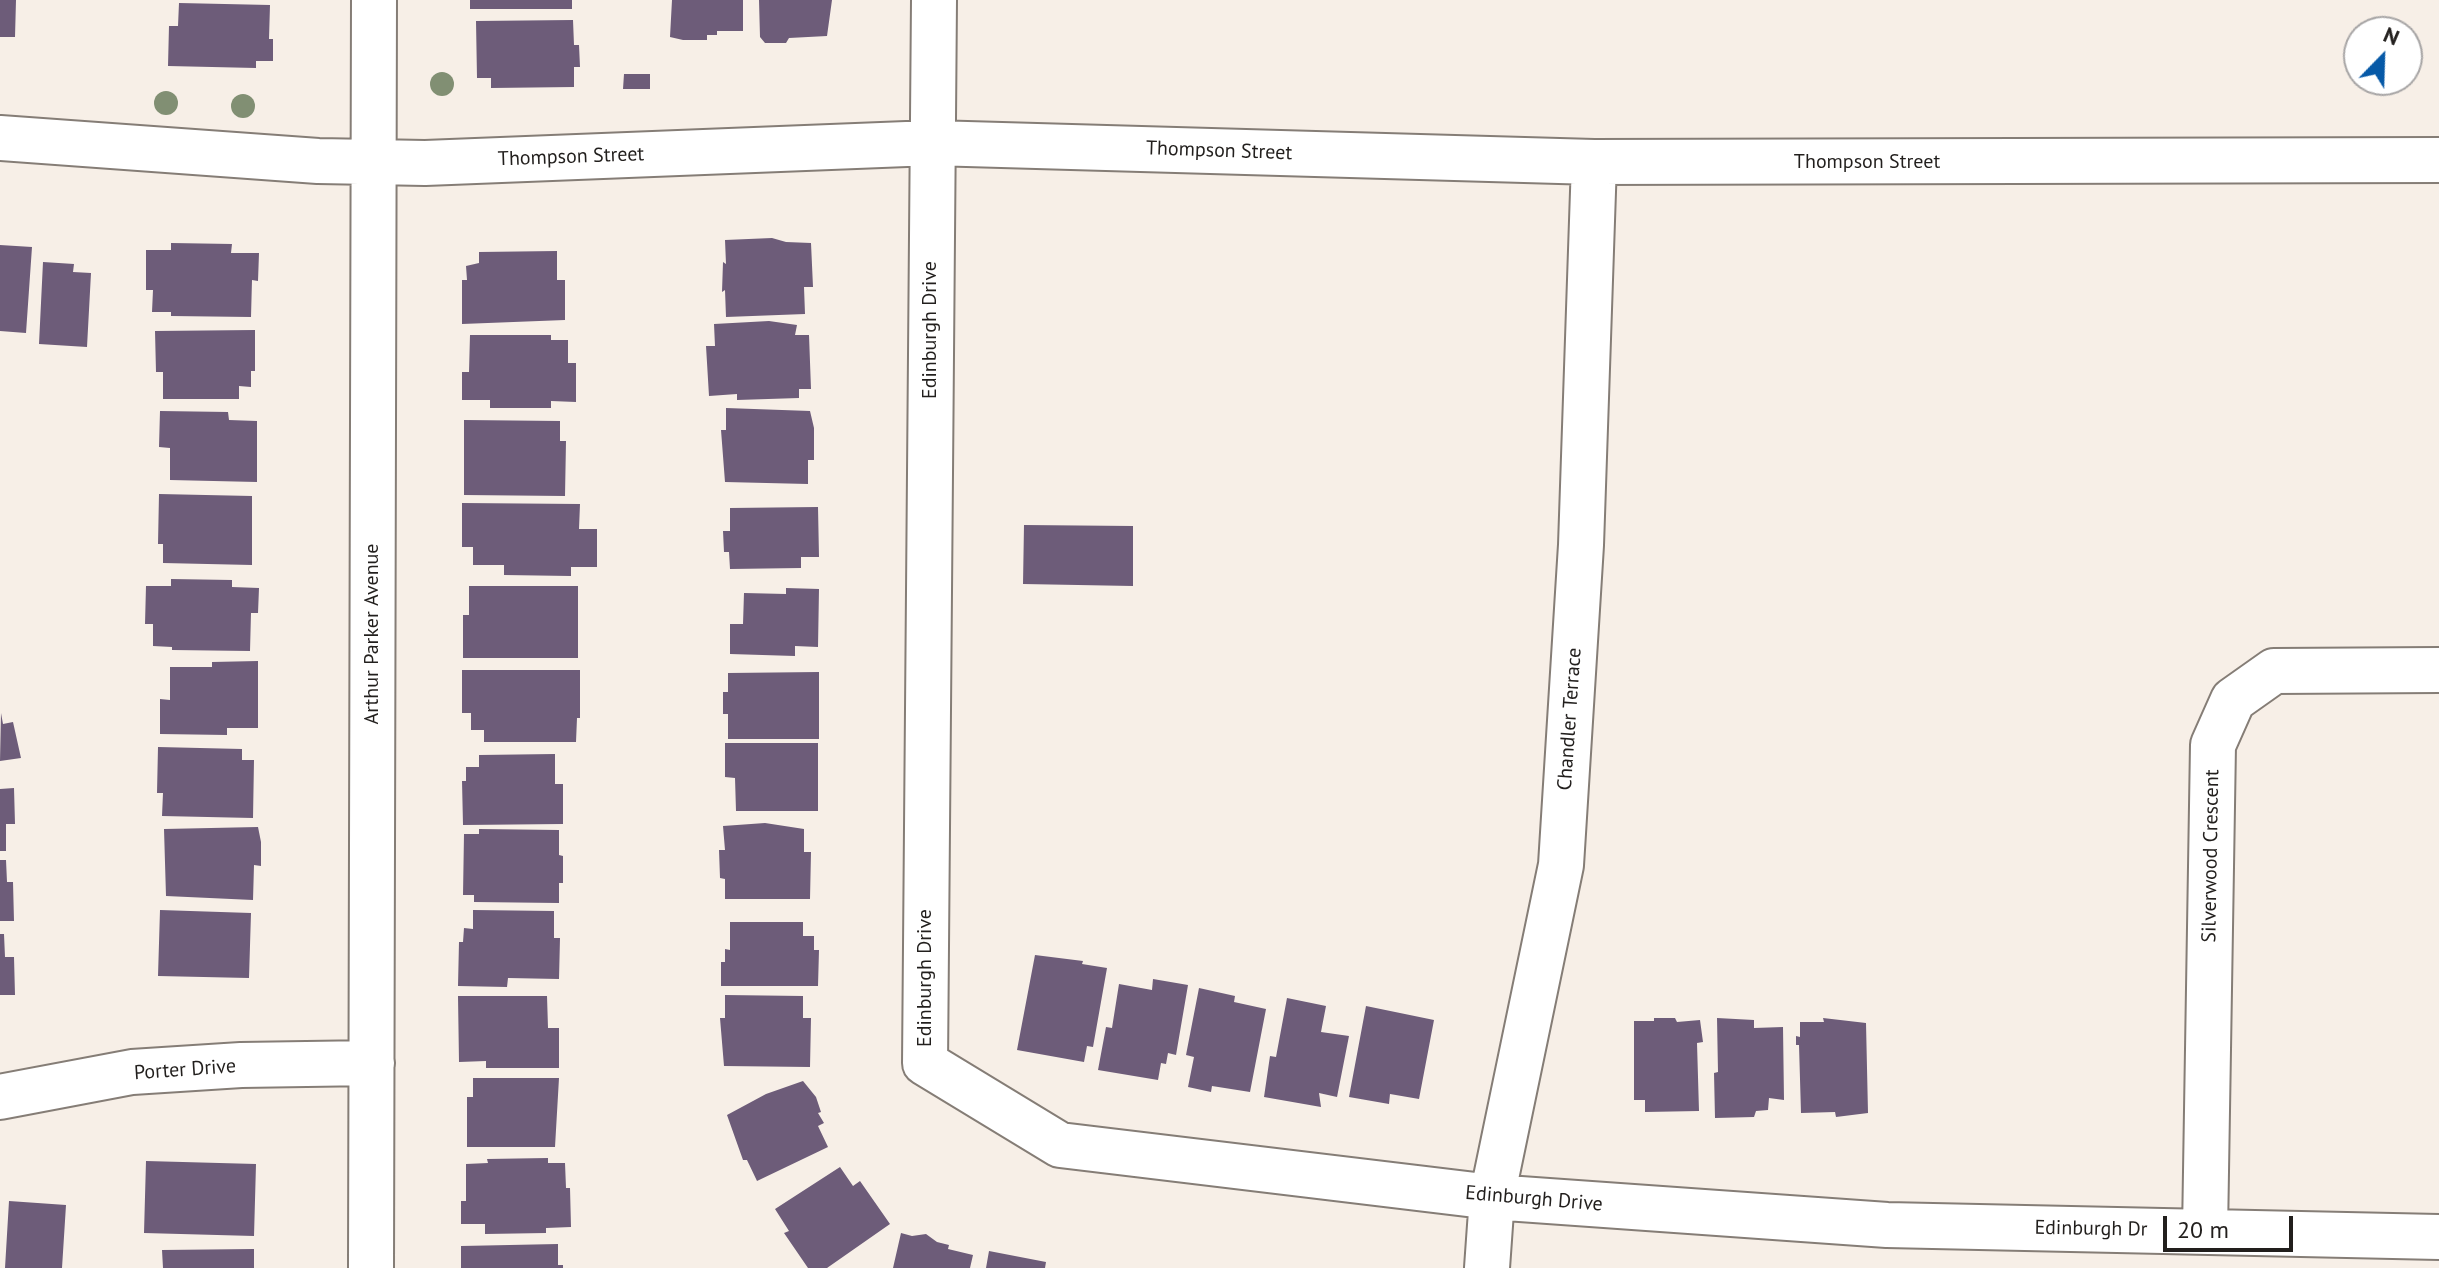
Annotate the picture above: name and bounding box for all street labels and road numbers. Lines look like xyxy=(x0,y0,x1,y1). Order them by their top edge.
street label: Thompson Street xyxy=(1145,136,1293,166)
street label: Thompson Street xyxy=(497,142,645,172)
street label: Thompson Street xyxy=(1794,150,1940,174)
street label: Edinburgh Drive xyxy=(918,261,942,399)
street label: Arthur Parker Avenue xyxy=(360,543,384,725)
street label: Chandler Terrace xyxy=(1553,647,1587,791)
street label: Silverwood Crescent xyxy=(2197,769,2225,943)
street label: Edinburgh Drive xyxy=(913,909,937,1047)
street label: Porter Drive xyxy=(133,1054,237,1086)
street label: Edinburgh Drive xyxy=(1464,1181,1604,1217)
street label: Edinburgh Dr xyxy=(2034,1216,2148,1242)

